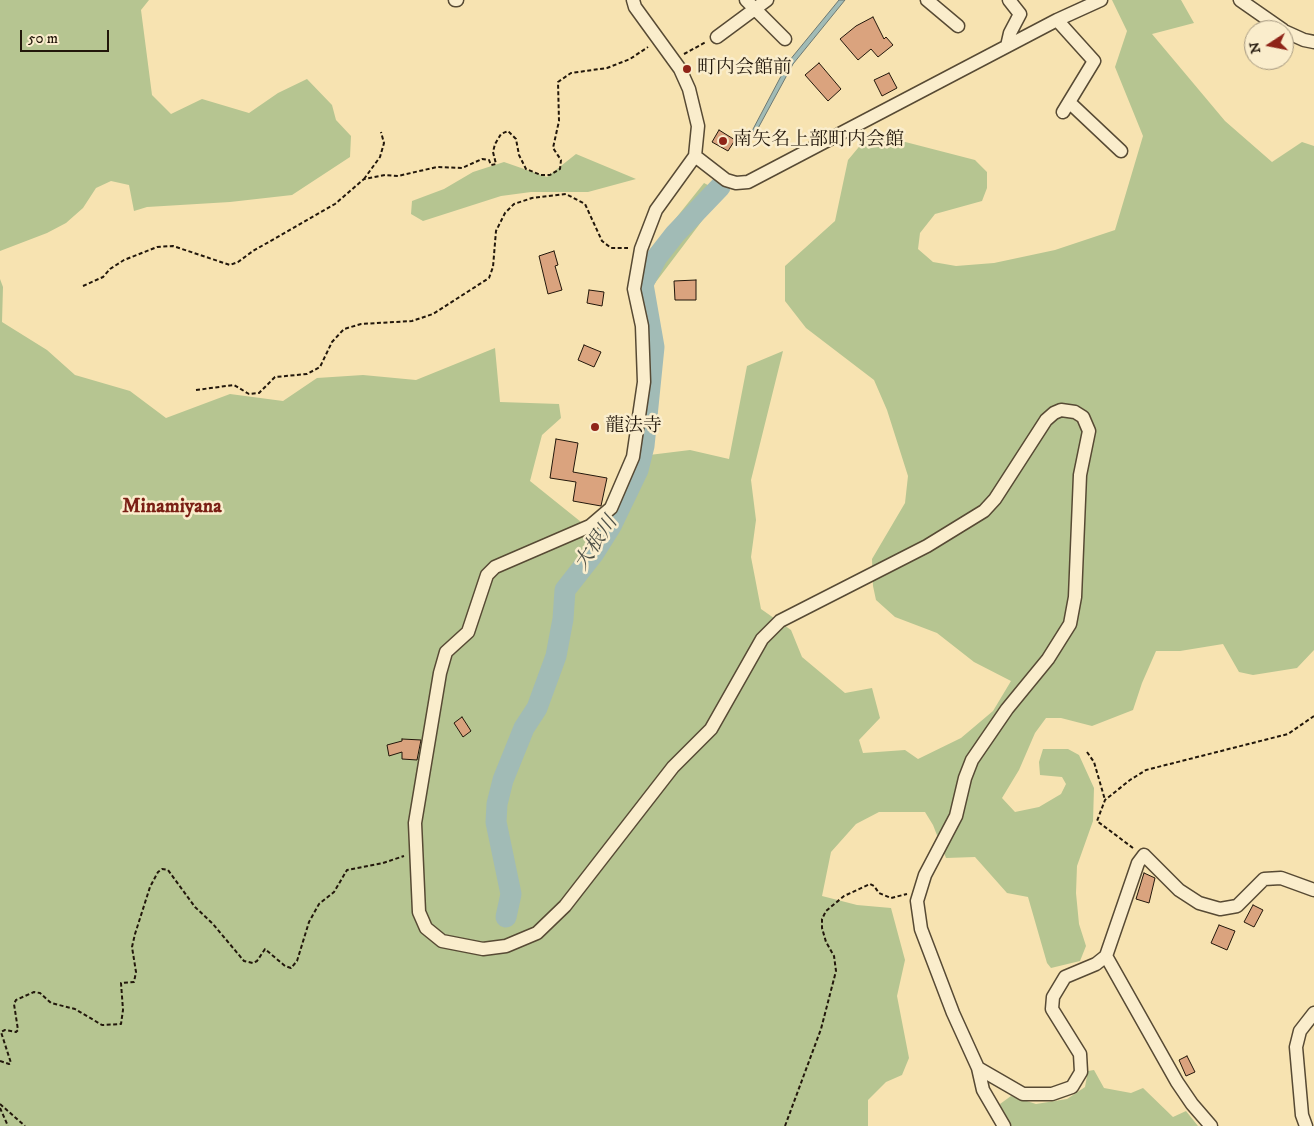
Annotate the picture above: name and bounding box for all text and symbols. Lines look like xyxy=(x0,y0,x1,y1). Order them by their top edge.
scale bar xyxy=(22,20,111,52)
north arrow xyxy=(1244,20,1294,70)
text: 50 m xyxy=(28,29,58,48)
text: N xyxy=(1245,40,1265,55)
place label: 町内会館前 xyxy=(697,58,792,80)
marker: 町内会館前 xyxy=(681,63,693,75)
place label: 南矢名上部町内会館 xyxy=(733,130,904,152)
marker: 南矢名上部町内会館 xyxy=(717,135,729,147)
place label: 龍法寺 xyxy=(605,416,662,438)
marker: 龍法寺 xyxy=(589,421,601,433)
district label: Minamiyana xyxy=(122,496,222,520)
water label: 大根川 xyxy=(570,512,624,576)

